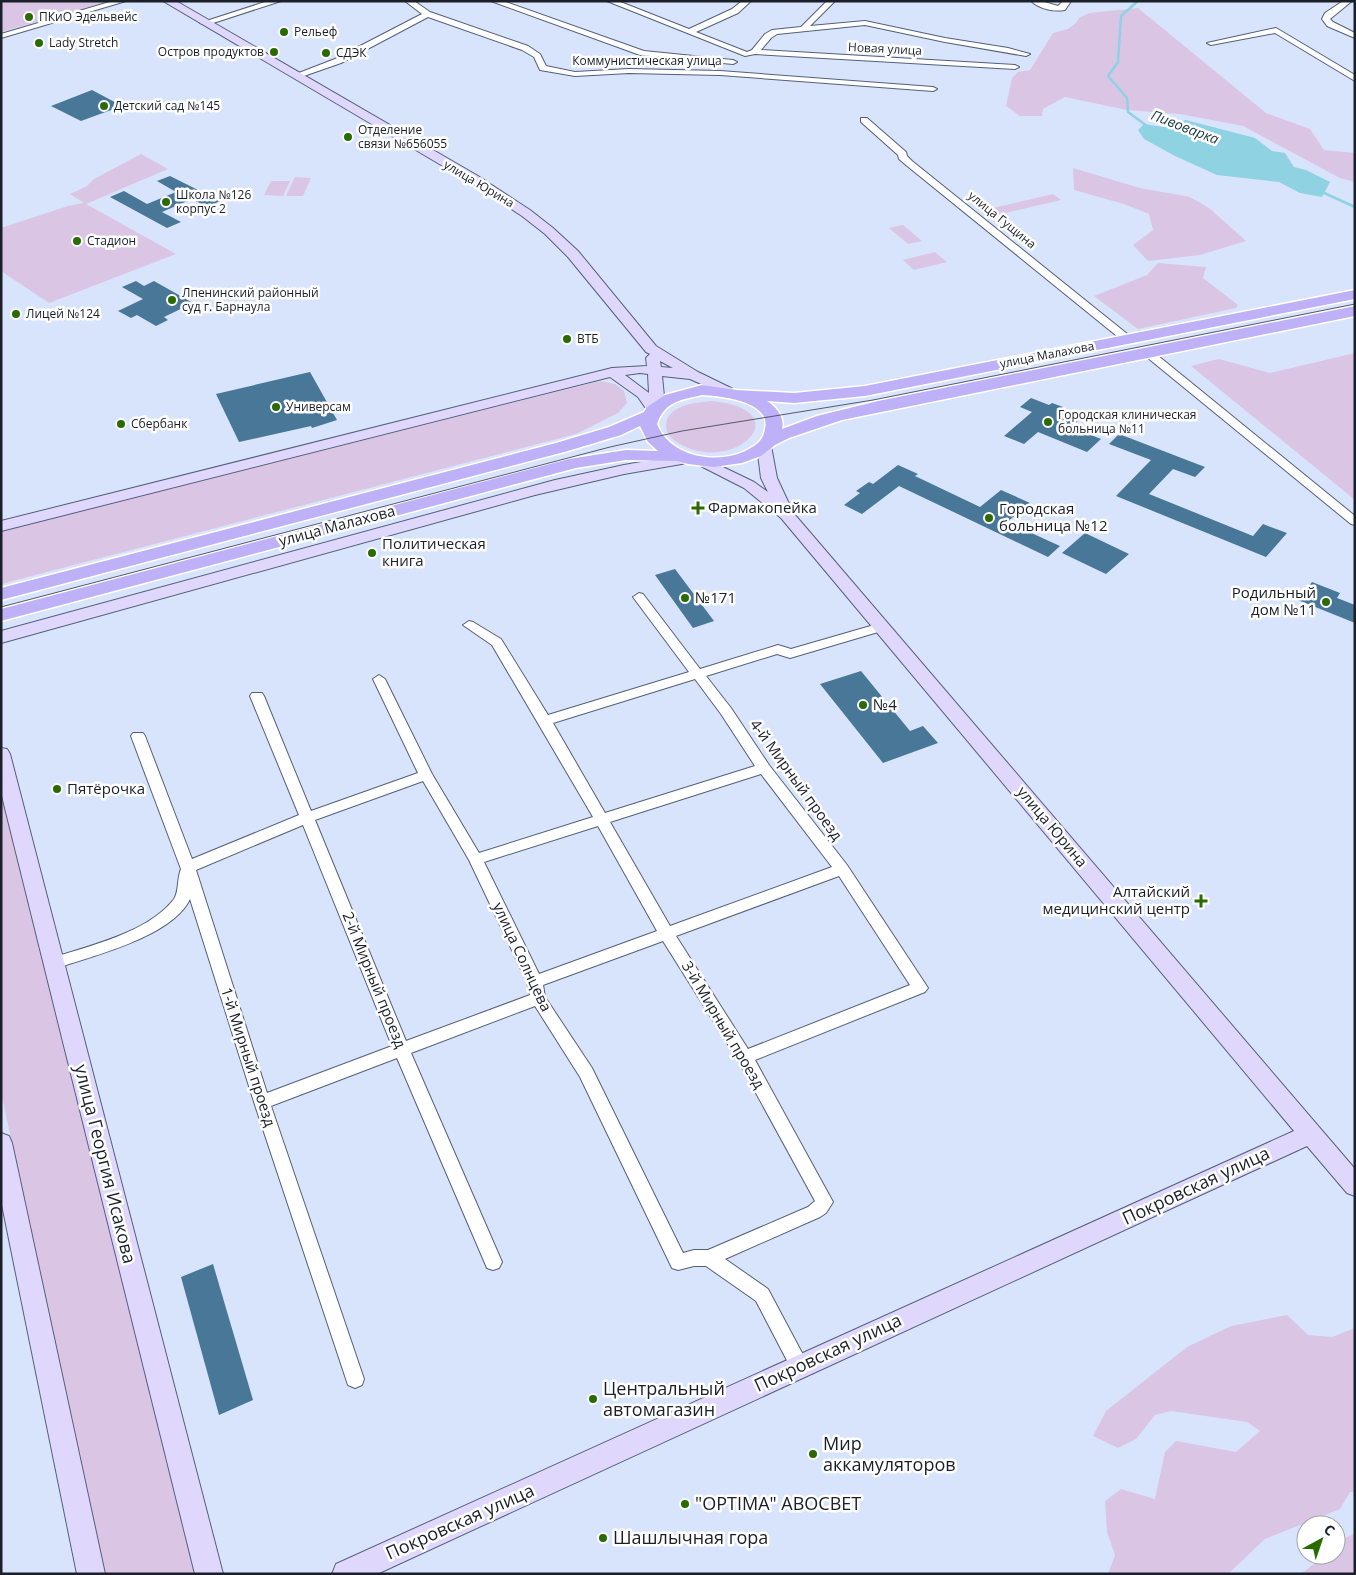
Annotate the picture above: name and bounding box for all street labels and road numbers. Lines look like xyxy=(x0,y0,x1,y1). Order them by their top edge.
street label: Новая улица xyxy=(848,38,922,59)
street label: Коммунистическая улица xyxy=(572,52,722,69)
street label: улица Юрина xyxy=(441,156,518,211)
street label: улица Гущина xyxy=(965,187,1040,252)
street label: улица Малахова xyxy=(998,337,1096,372)
street label: улица Малахова xyxy=(276,500,397,550)
street label: 4-й Мирный проезд xyxy=(746,715,848,844)
street label: улица Юрина xyxy=(1013,782,1092,871)
street label: улица Солнцева xyxy=(489,899,557,1015)
street label: 2-й Мирный проезд xyxy=(338,909,412,1051)
street label: 3-й Мирный проезд xyxy=(678,957,770,1092)
street label: 1-й Мирный проезд xyxy=(217,985,281,1129)
street label: улица Георгия Исакова xyxy=(70,1062,142,1266)
street label: Покровская улица xyxy=(1118,1140,1273,1230)
street label: Покровская улица xyxy=(750,1307,905,1397)
street label: Покровская улица xyxy=(382,1478,538,1565)

